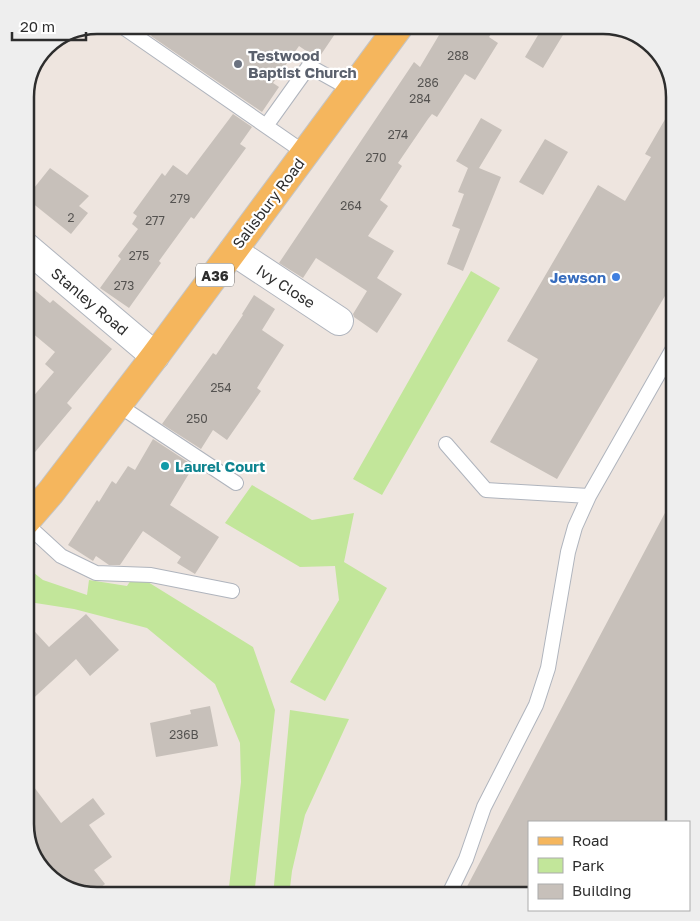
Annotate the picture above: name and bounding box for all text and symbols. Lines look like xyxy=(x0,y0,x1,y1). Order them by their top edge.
scale bar xyxy=(12,10,86,42)
text: 20 m xyxy=(20,17,55,35)
place label: Testwood Baptist Church xyxy=(248,46,357,81)
house number: 288 xyxy=(447,48,469,63)
marker: Testwood Baptist Church xyxy=(232,58,244,70)
house number: 286 xyxy=(417,75,439,90)
house number: 284 xyxy=(409,91,431,106)
house number: 274 xyxy=(388,127,408,142)
house number: 270 xyxy=(366,150,386,165)
street label: Salisbury Road xyxy=(228,154,308,252)
house number: 279 xyxy=(170,191,190,206)
house number: 264 xyxy=(340,198,362,213)
house number: 2 xyxy=(68,210,75,225)
house number: 277 xyxy=(145,213,165,228)
house number: 275 xyxy=(129,248,149,263)
street label: Ivy Close xyxy=(253,260,319,312)
street label: Stanley Road xyxy=(48,264,132,338)
road number: A36 xyxy=(196,264,234,286)
place label: Jewson xyxy=(550,268,606,286)
marker: Jewson xyxy=(610,271,622,283)
house number: 273 xyxy=(114,278,134,293)
house number: 254 xyxy=(210,380,232,395)
house number: 250 xyxy=(186,411,208,426)
place label: Laurel Court xyxy=(175,457,265,475)
marker: Laurel Court xyxy=(159,460,171,472)
house number: 236B xyxy=(169,727,199,742)
legend xyxy=(528,821,690,911)
text: Road xyxy=(572,831,609,849)
text: Park xyxy=(572,856,605,874)
text: Building xyxy=(572,881,632,899)

